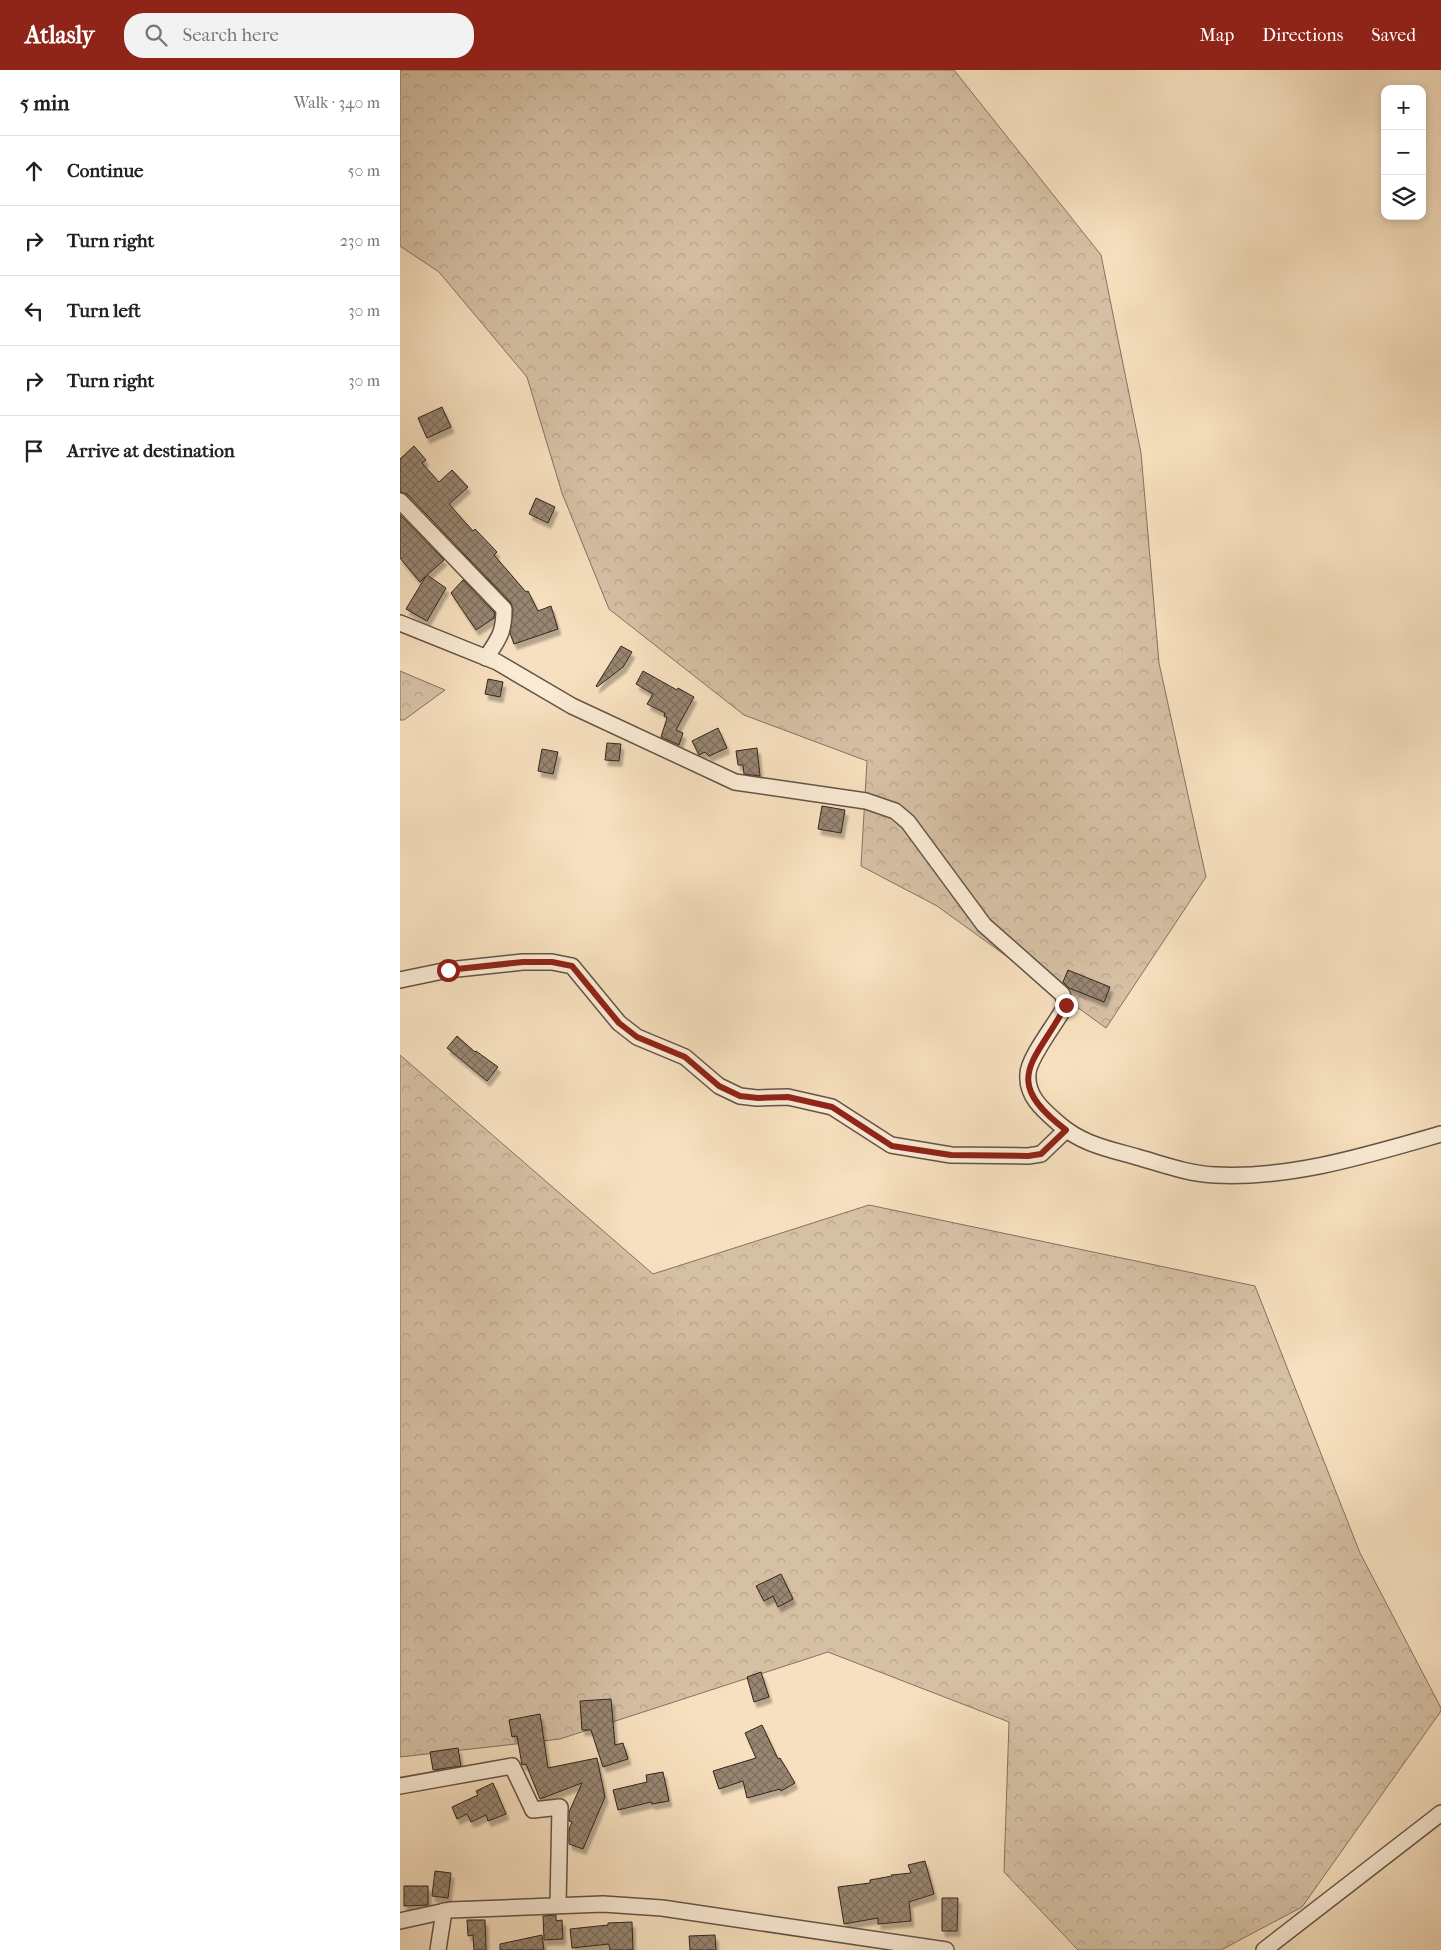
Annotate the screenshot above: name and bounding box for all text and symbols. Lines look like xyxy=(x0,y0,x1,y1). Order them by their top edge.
search box xyxy=(124,13,474,58)
text: Atlasly xyxy=(25,21,94,49)
icon: search xyxy=(142,21,170,49)
text: Search here xyxy=(182,24,279,46)
text: Map xyxy=(1200,25,1234,46)
text: Directions xyxy=(1262,25,1343,46)
text: Saved xyxy=(1371,25,1416,46)
map controls xyxy=(1381,85,1426,220)
button: + xyxy=(1381,85,1426,130)
text: 5 min xyxy=(20,91,69,115)
text: Walk · 340 m xyxy=(294,93,380,112)
button: − xyxy=(1381,130,1426,175)
icon: ahead xyxy=(20,157,48,185)
text: Continue xyxy=(67,160,143,182)
text: 50 m xyxy=(348,161,380,180)
button: layers xyxy=(1381,175,1426,220)
icon: right xyxy=(20,227,48,255)
text: Turn right xyxy=(67,230,154,252)
text: 230 m xyxy=(340,231,380,250)
icon: left xyxy=(20,297,48,325)
text: Turn left xyxy=(67,300,141,322)
text: 30 m xyxy=(348,301,380,320)
icon: right xyxy=(20,367,48,395)
text: Turn right xyxy=(67,370,154,392)
text: 30 m xyxy=(348,371,380,390)
icon: arrive xyxy=(20,437,48,465)
text: Arrive at destination xyxy=(67,440,235,462)
route start xyxy=(437,959,460,982)
route end xyxy=(1055,994,1078,1017)

